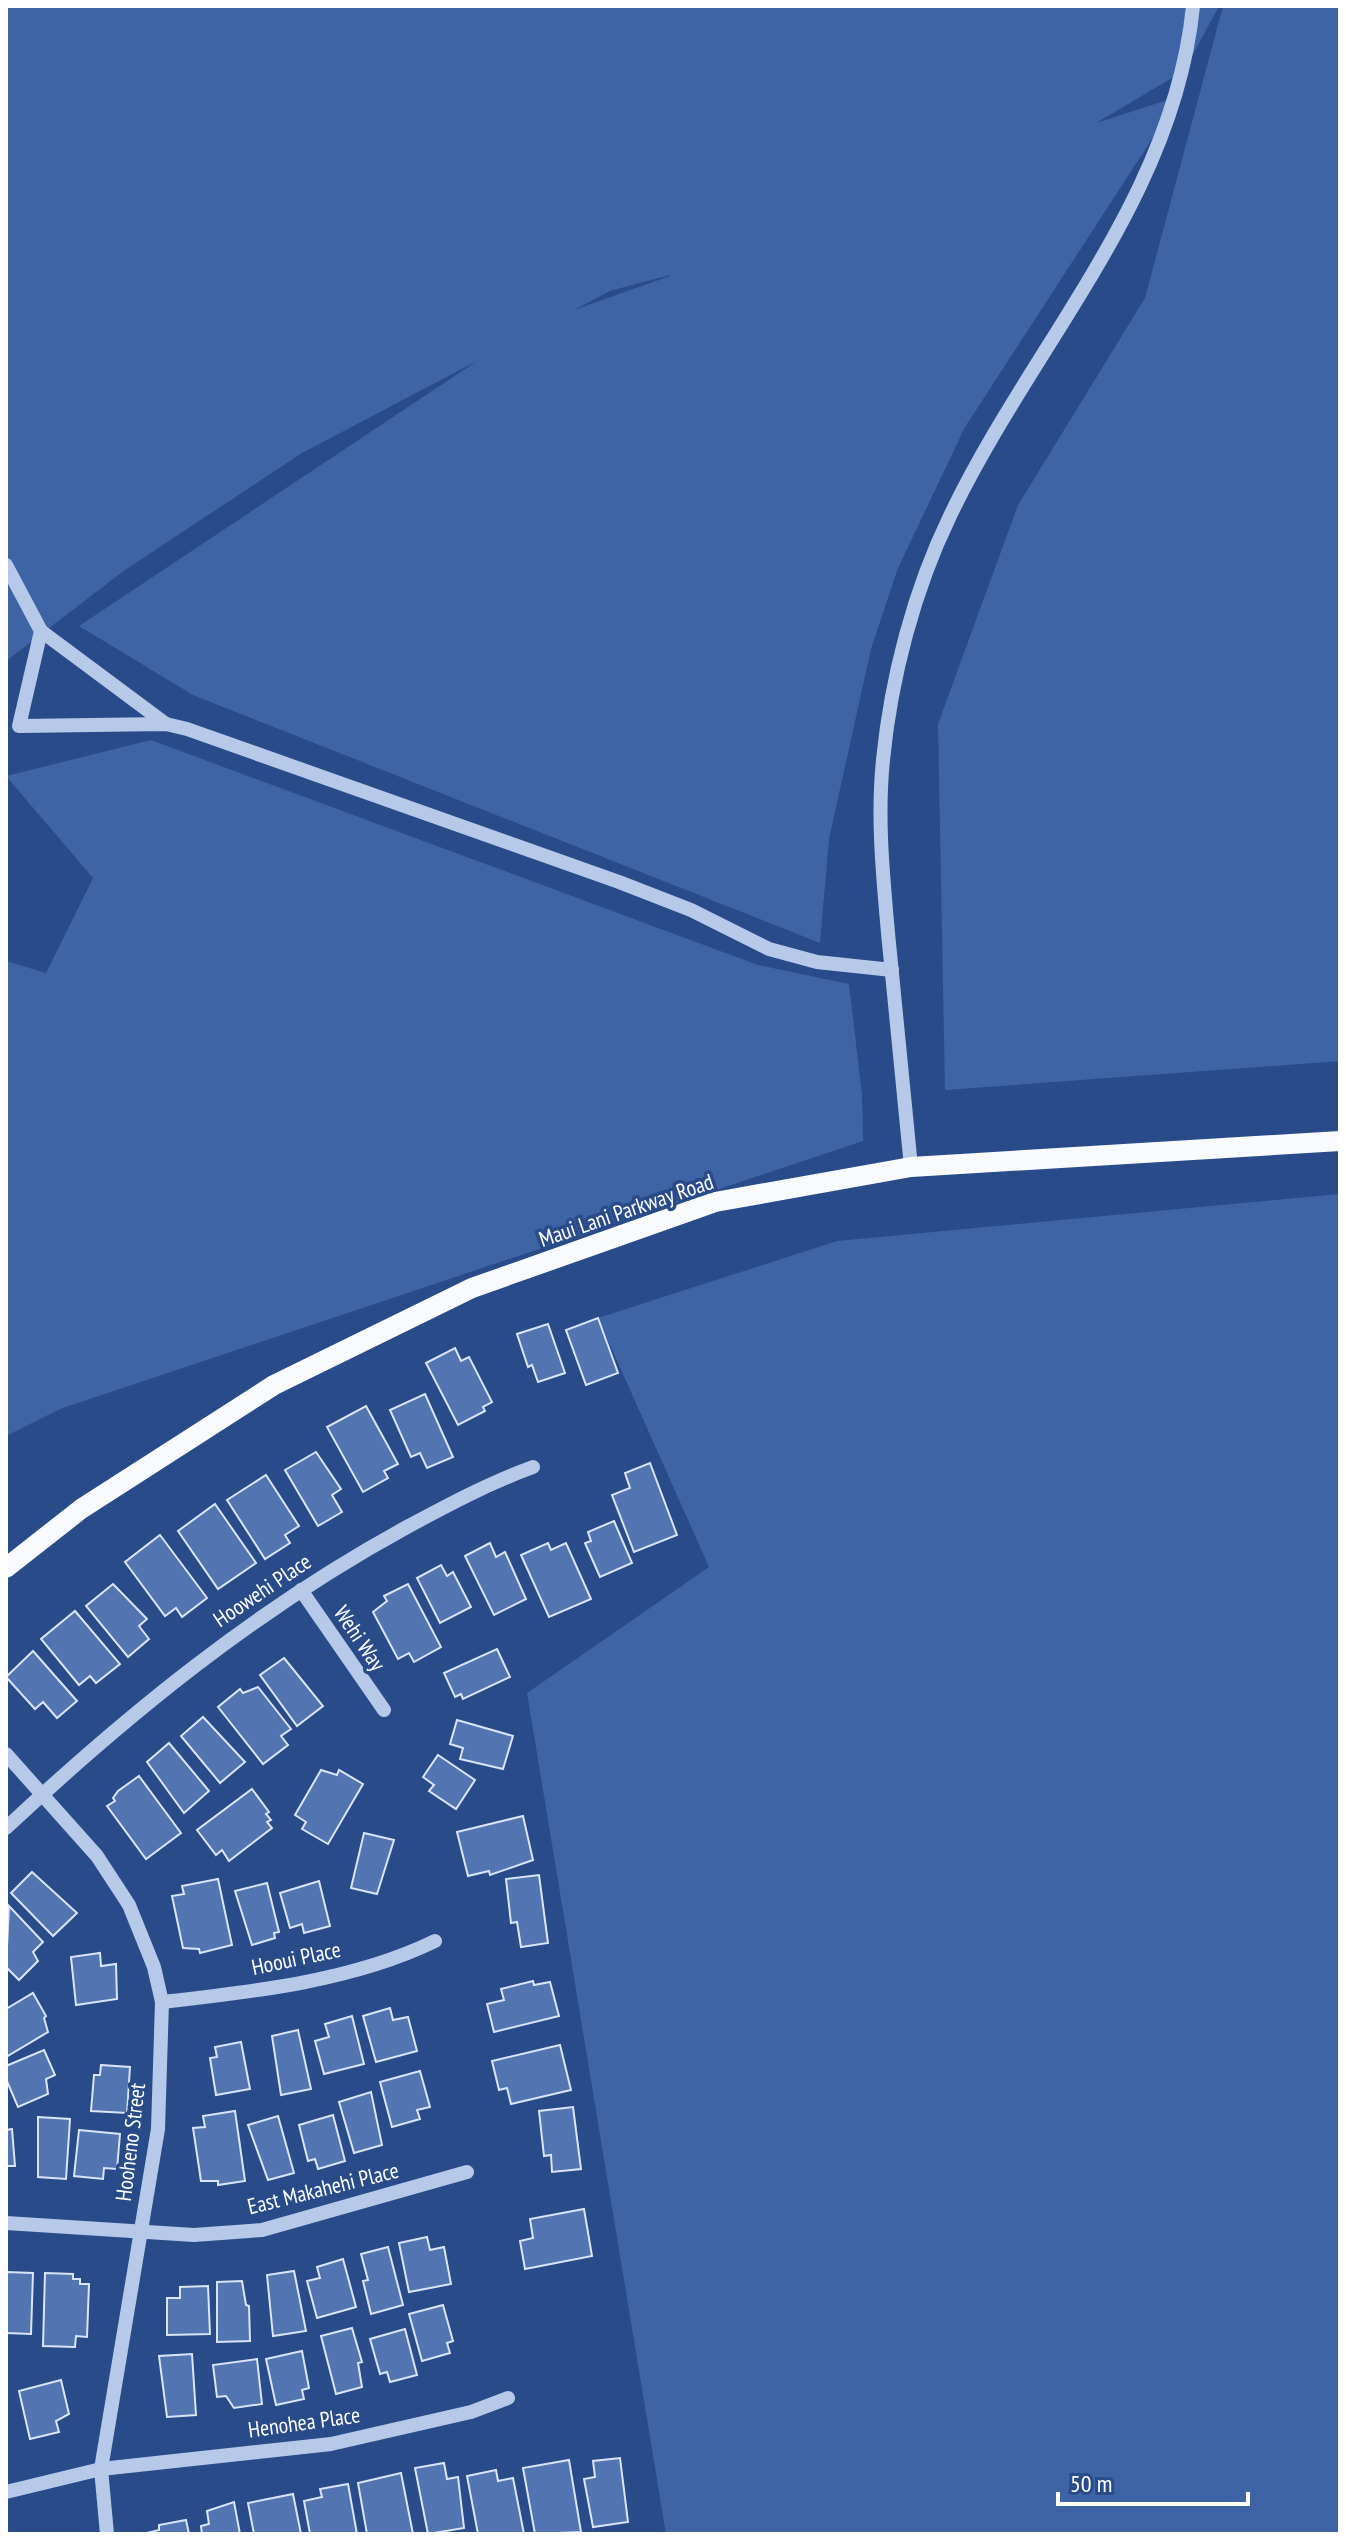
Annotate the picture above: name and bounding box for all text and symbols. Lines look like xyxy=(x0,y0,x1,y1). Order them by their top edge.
street label: Maui Lani Parkway Road xyxy=(535,1167,717,1253)
street label: Hoowehi Place xyxy=(208,1547,316,1633)
street label: Wehi Way xyxy=(328,1600,392,1677)
street label: Hooui Place xyxy=(249,1935,343,1981)
street label: Hooheno Street xyxy=(109,2081,151,2203)
street label: East Makahehi Place xyxy=(244,2156,402,2220)
street label: Henohea Place xyxy=(246,2400,362,2444)
scale bar xyxy=(1058,2456,1248,2506)
text: 50 m xyxy=(1070,2468,1112,2499)

